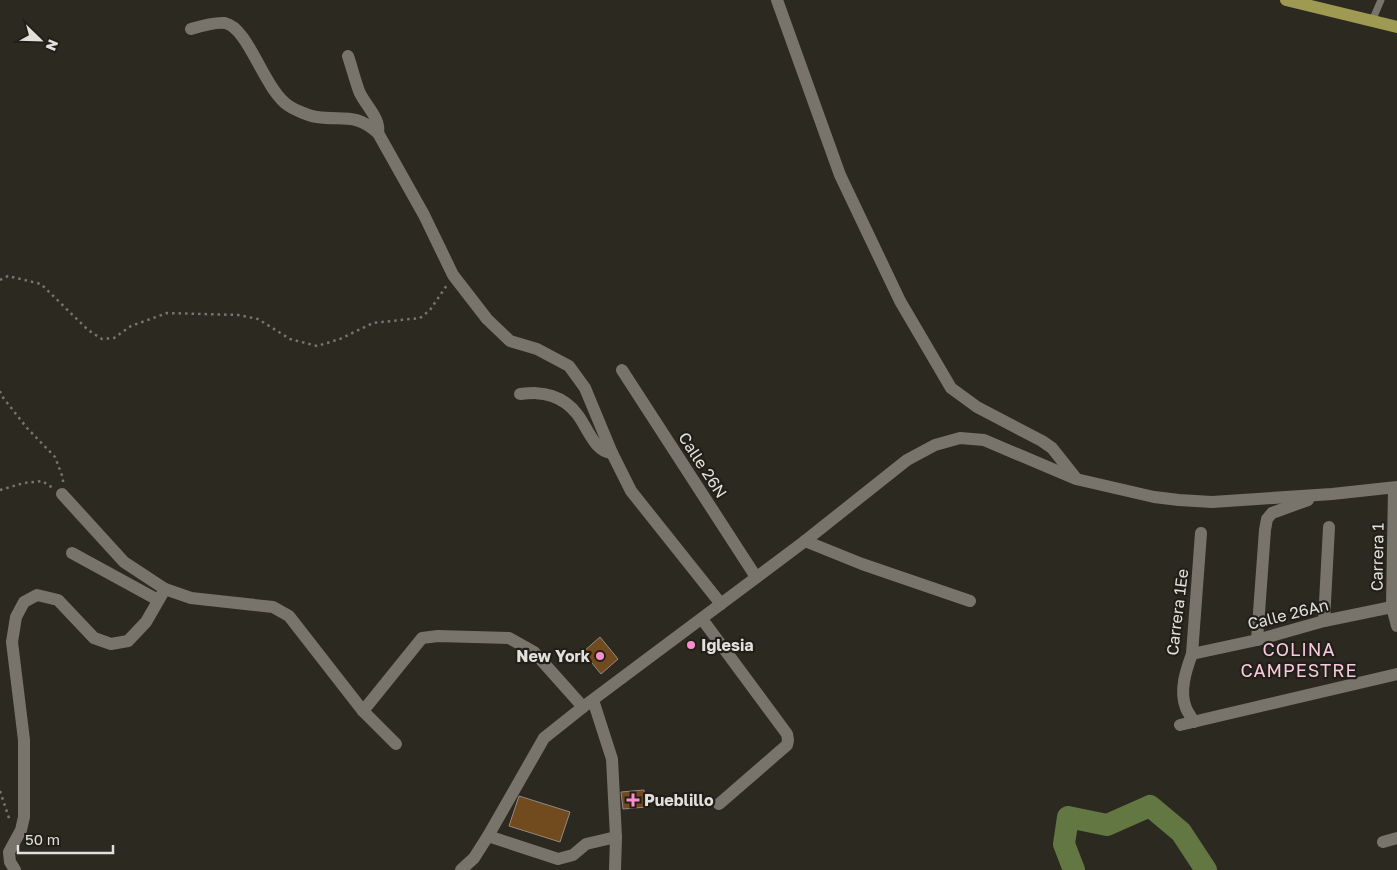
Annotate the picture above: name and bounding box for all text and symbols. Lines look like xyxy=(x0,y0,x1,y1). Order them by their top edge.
north arrow xyxy=(15,15,65,65)
text: N xyxy=(43,37,62,53)
street label: Calle 26N xyxy=(674,428,732,502)
street label: Carrera 1 xyxy=(1366,522,1388,591)
street label: Carrera 1Ee xyxy=(1162,567,1192,657)
street label: Calle 26An xyxy=(1245,594,1331,634)
place label: Iglesia xyxy=(701,635,754,655)
district label: COLINA CAMPESTRE xyxy=(1241,638,1357,681)
marker: Iglesia xyxy=(685,639,697,651)
place label: New York xyxy=(516,646,591,666)
marker: New York xyxy=(594,650,606,662)
place label: Pueblillo xyxy=(644,790,714,810)
marker: Pueblillo xyxy=(626,793,640,807)
scale bar xyxy=(18,822,112,854)
text: 50 m xyxy=(25,830,60,848)

